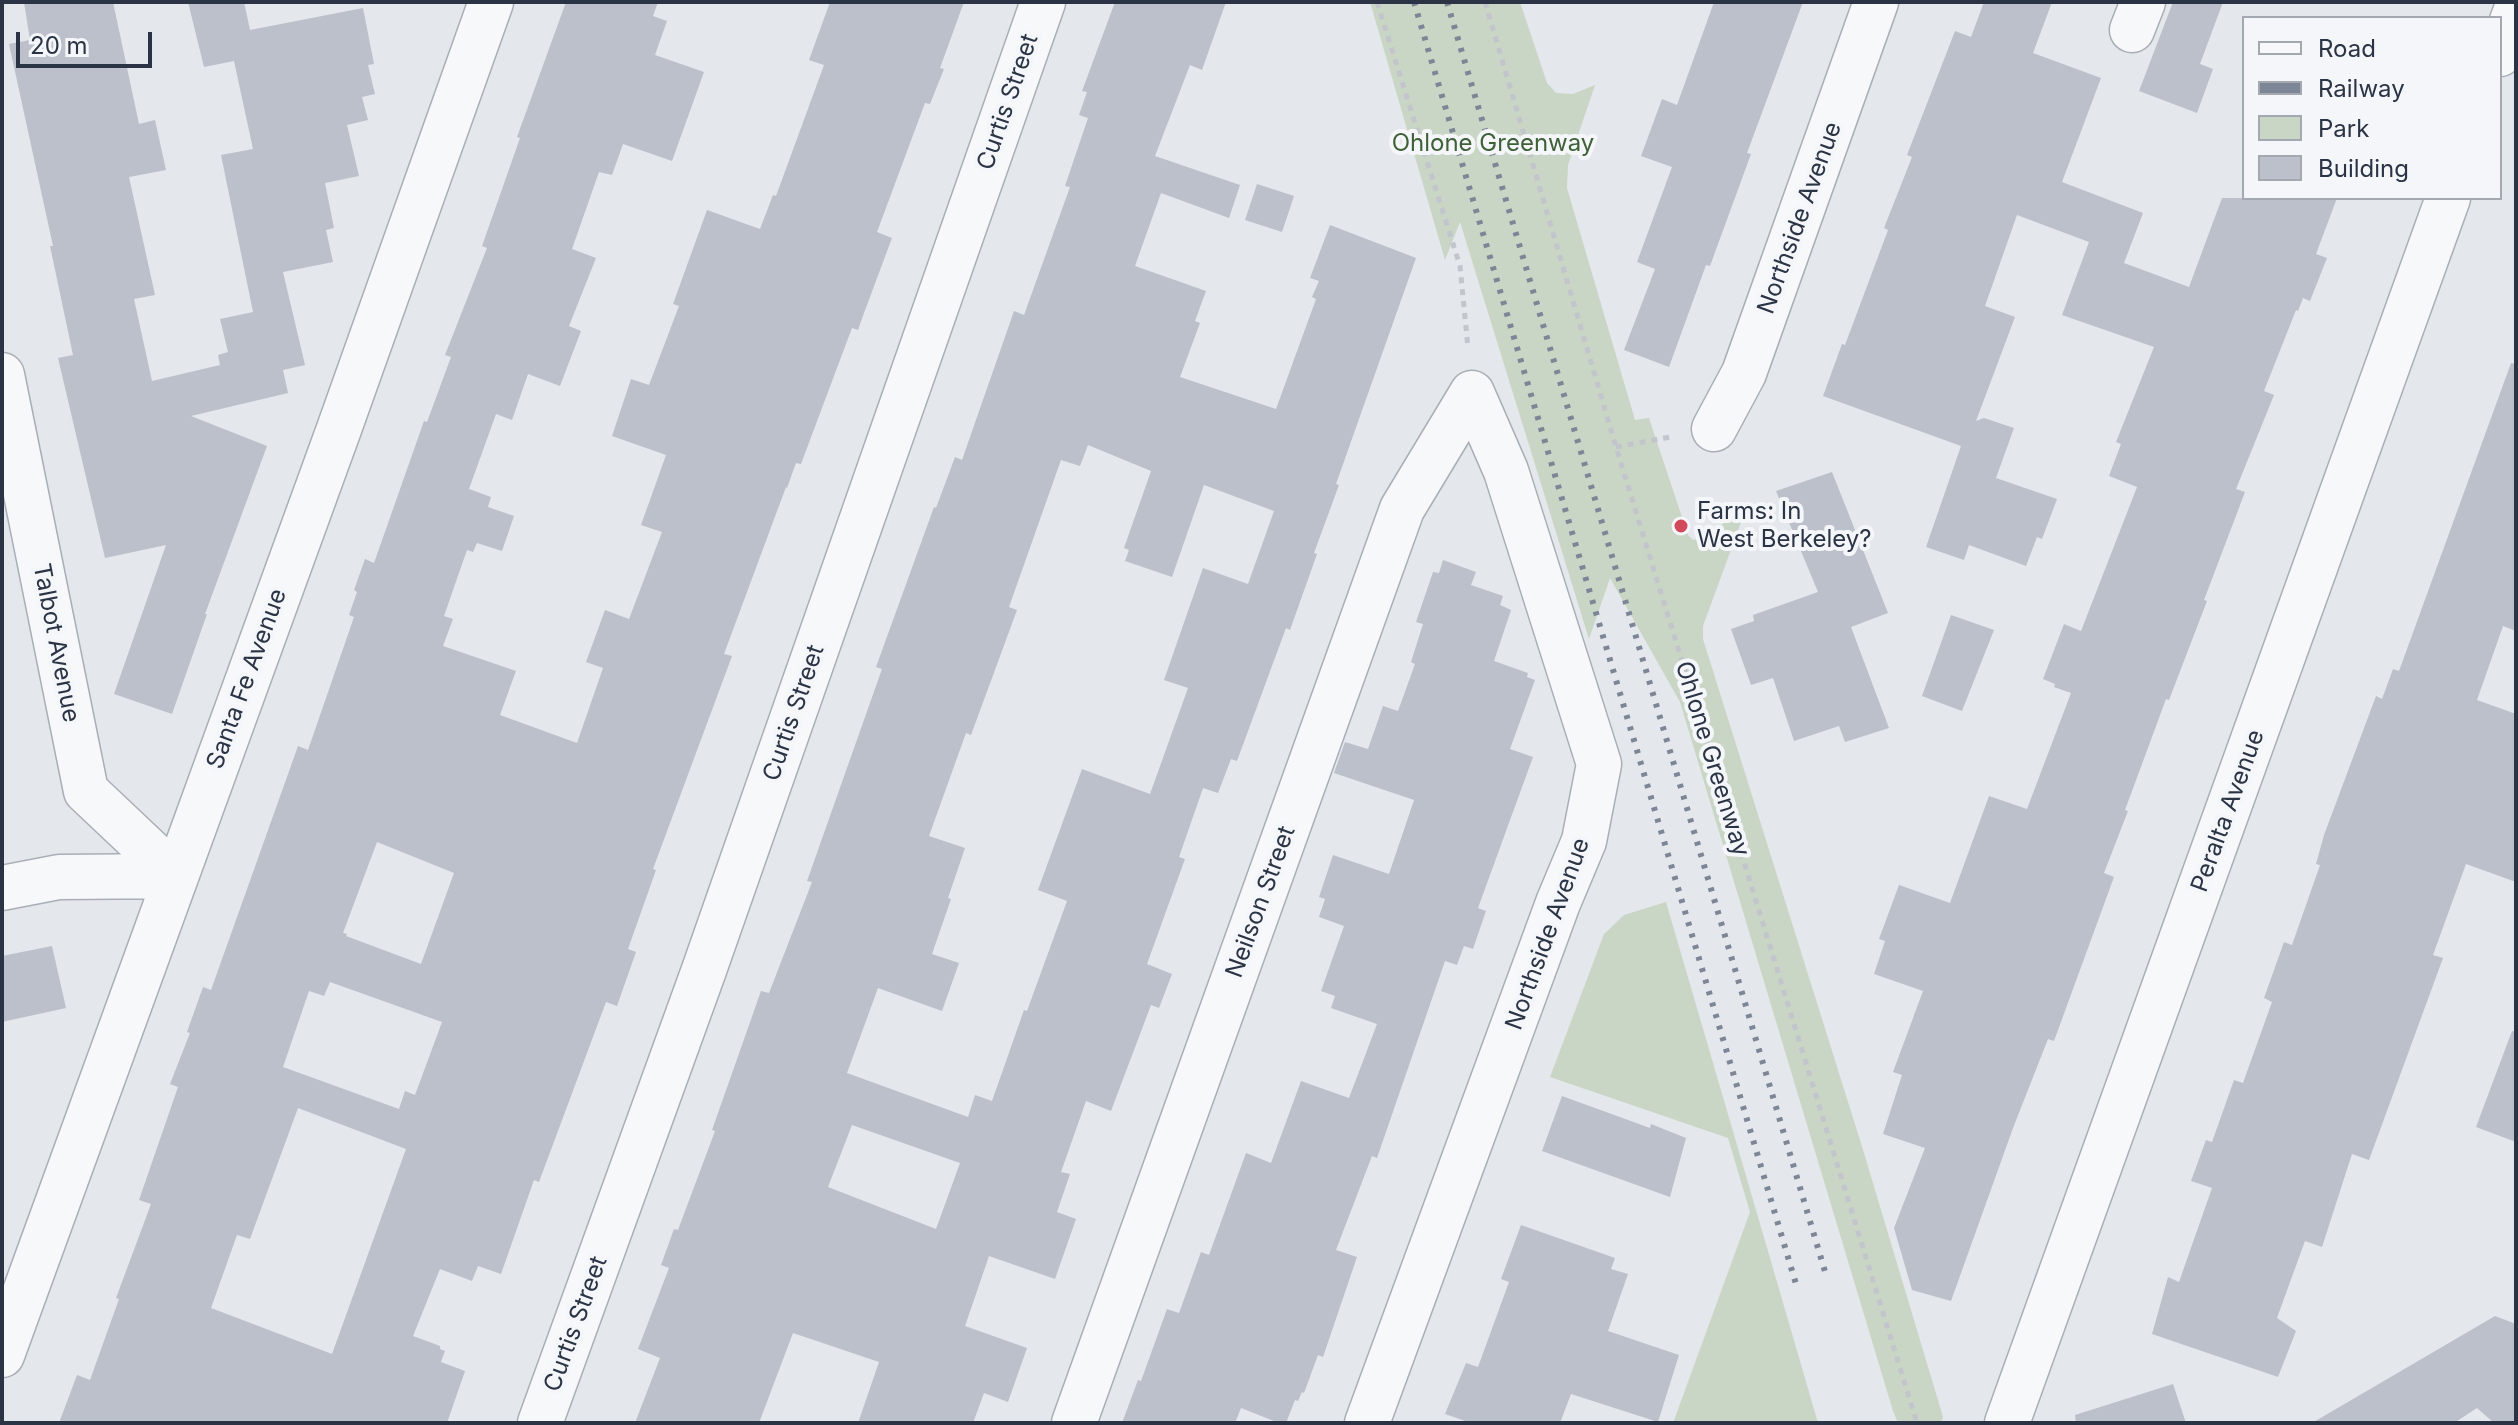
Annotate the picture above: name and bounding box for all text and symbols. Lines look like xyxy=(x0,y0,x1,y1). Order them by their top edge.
scale bar xyxy=(20,16,156,66)
legend xyxy=(2242,16,2502,200)
street label: Curtis Street xyxy=(971,30,1045,174)
text: 20 m xyxy=(30,31,88,60)
text: Road xyxy=(2318,34,2376,63)
text: Railway xyxy=(2318,74,2405,103)
text: Park xyxy=(2318,114,2369,143)
street label: Northside Avenue xyxy=(1752,118,1848,318)
park label: Ohlone Greenway xyxy=(1392,130,1594,158)
text: Building xyxy=(2318,154,2409,183)
place label: Farms: In West Berkeley? xyxy=(1697,498,1872,554)
marker: Farms: In West Berkeley? xyxy=(1672,517,1690,535)
street label: Talbot Avenue xyxy=(27,561,85,725)
street label: Santa Fe Avenue xyxy=(201,585,293,773)
street label: Curtis Street xyxy=(757,641,831,785)
street label: Ohlone Greenway xyxy=(1669,658,1755,860)
street label: Peralta Avenue xyxy=(2185,726,2271,896)
street label: Neilson Street xyxy=(1220,822,1302,982)
street label: Northside Avenue xyxy=(1500,834,1596,1034)
street label: Curtis Street xyxy=(538,1252,614,1396)

